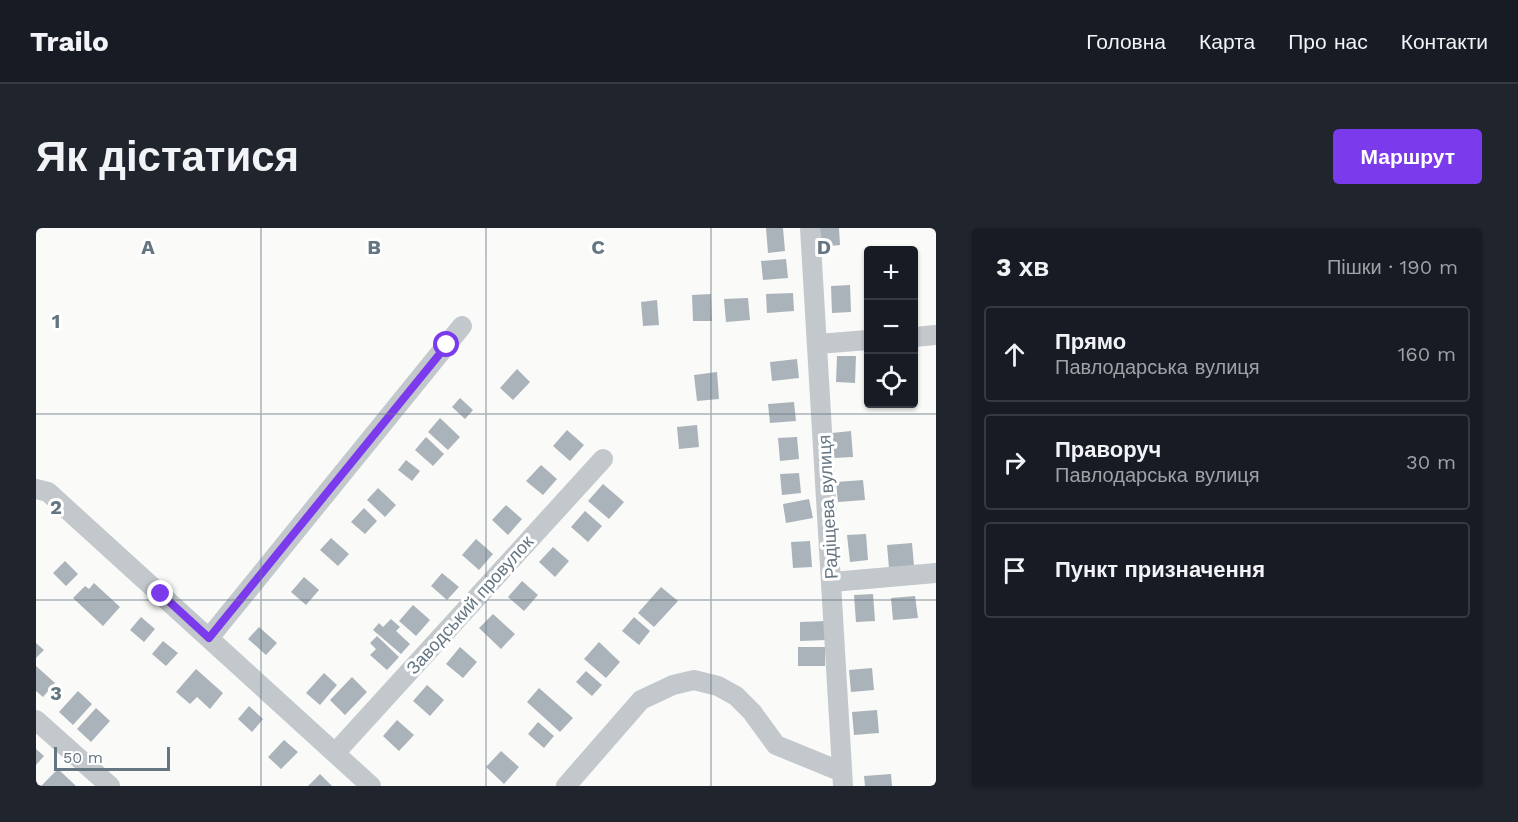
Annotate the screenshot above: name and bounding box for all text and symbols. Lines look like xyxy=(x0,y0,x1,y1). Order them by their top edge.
text: Trailo xyxy=(30,25,109,58)
text: Головна xyxy=(1086,29,1166,54)
text: Карта xyxy=(1199,29,1255,54)
text: Про нас xyxy=(1288,29,1368,54)
text: Контакти xyxy=(1401,29,1488,54)
button: Маршрут xyxy=(1333,129,1482,184)
text: Як дістатися xyxy=(36,132,299,181)
text: A xyxy=(141,235,155,259)
text: B xyxy=(367,235,381,259)
text: C xyxy=(591,235,605,259)
text: D xyxy=(817,235,831,259)
map controls xyxy=(864,246,918,408)
button: + xyxy=(864,246,918,300)
text: 3 хв xyxy=(996,252,1049,282)
text: Пішки · 190 m xyxy=(1327,255,1458,279)
button: − xyxy=(864,300,918,354)
text: 1 xyxy=(52,309,60,333)
text: Прямо xyxy=(1055,329,1126,354)
route start xyxy=(433,331,459,357)
icon: ahead xyxy=(998,338,1031,371)
text: 160 m xyxy=(1398,342,1456,366)
button: locate xyxy=(864,354,918,408)
text: Павлодарська вулиця xyxy=(1055,355,1260,379)
street label: Радіщева вулиця xyxy=(813,434,842,580)
text: Праворуч xyxy=(1055,437,1161,462)
icon: right xyxy=(998,446,1031,479)
text: 30 m xyxy=(1406,450,1456,474)
text: Павлодарська вулиця xyxy=(1055,463,1260,487)
text: 2 xyxy=(50,495,62,519)
street label: Заводський провулок xyxy=(402,531,537,678)
icon: arrive xyxy=(998,554,1031,587)
text: Пункт призначення xyxy=(1055,557,1265,582)
route end xyxy=(147,580,173,606)
text: 3 xyxy=(50,681,62,705)
scale bar xyxy=(54,744,170,772)
text: 50 m xyxy=(63,748,103,767)

